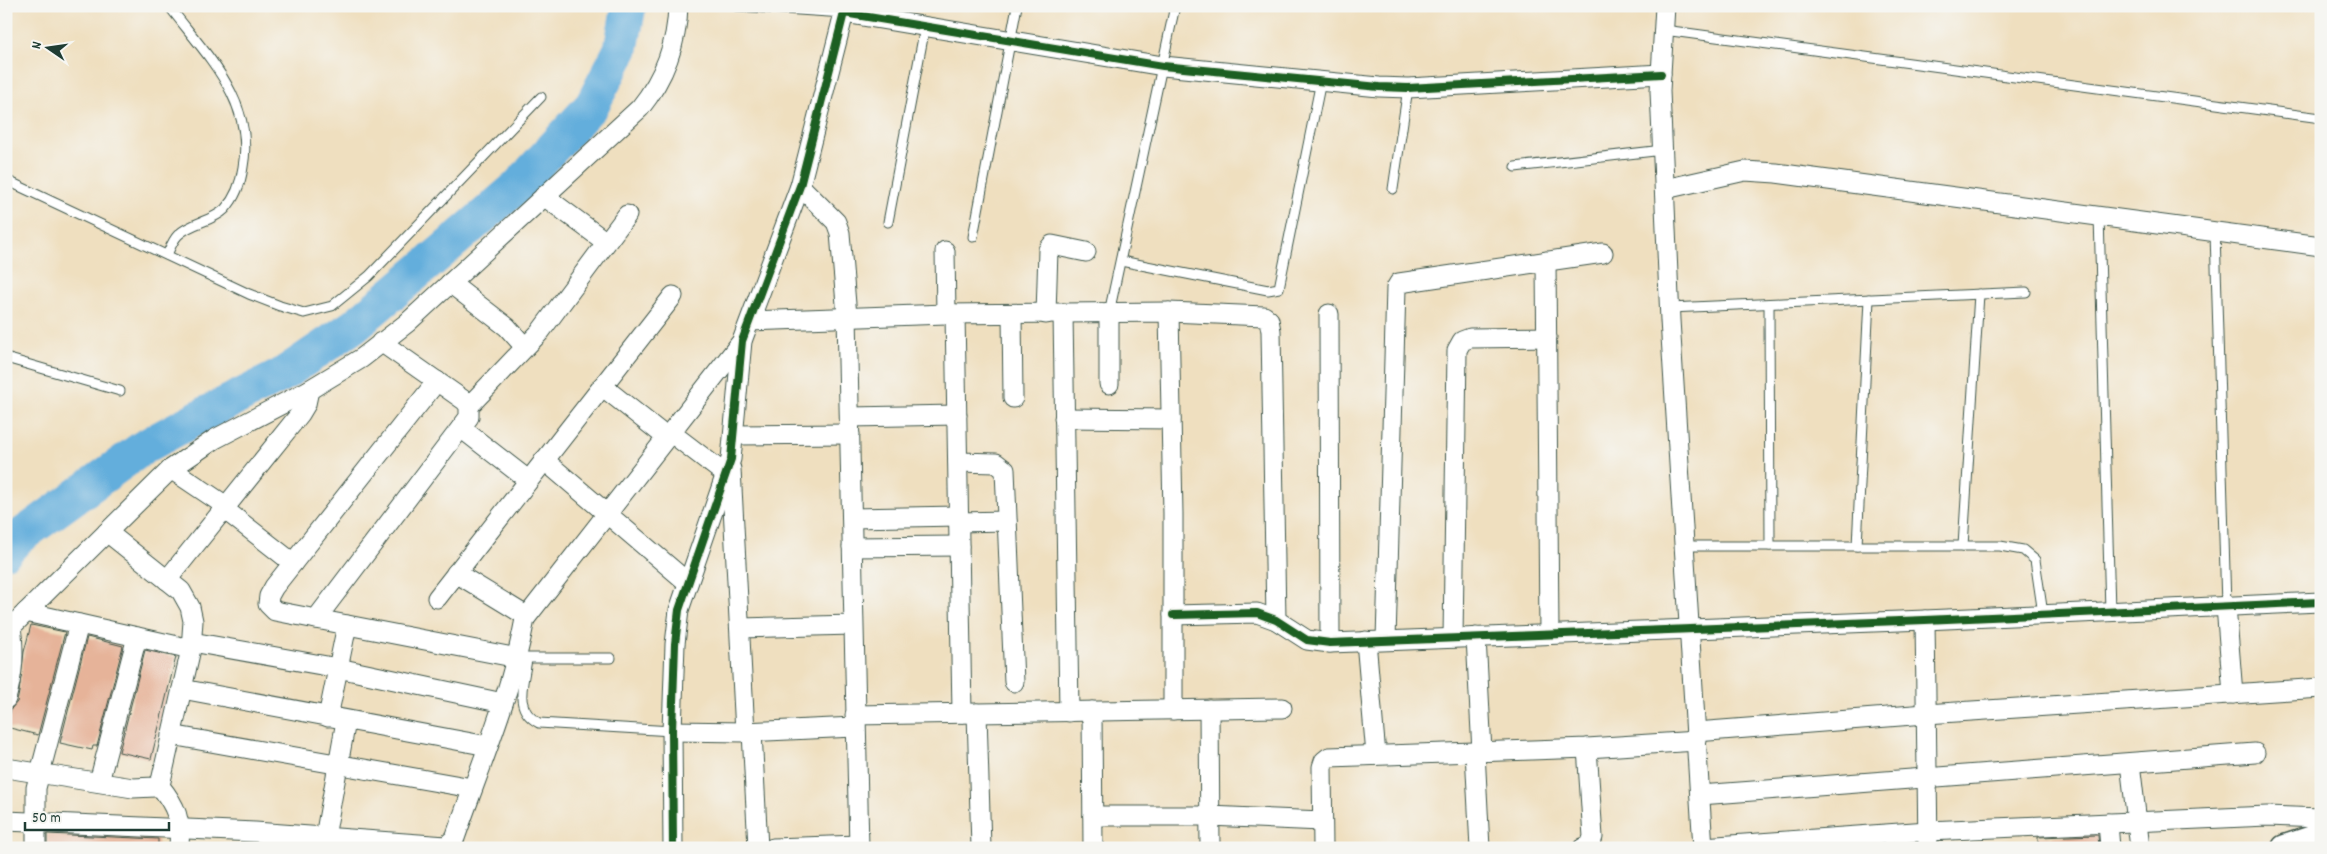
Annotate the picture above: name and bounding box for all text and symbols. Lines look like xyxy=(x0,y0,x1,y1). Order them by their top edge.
north arrow xyxy=(22,22,72,72)
text: N xyxy=(27,40,48,51)
scale bar xyxy=(25,799,169,831)
text: 50 m xyxy=(32,808,61,830)

